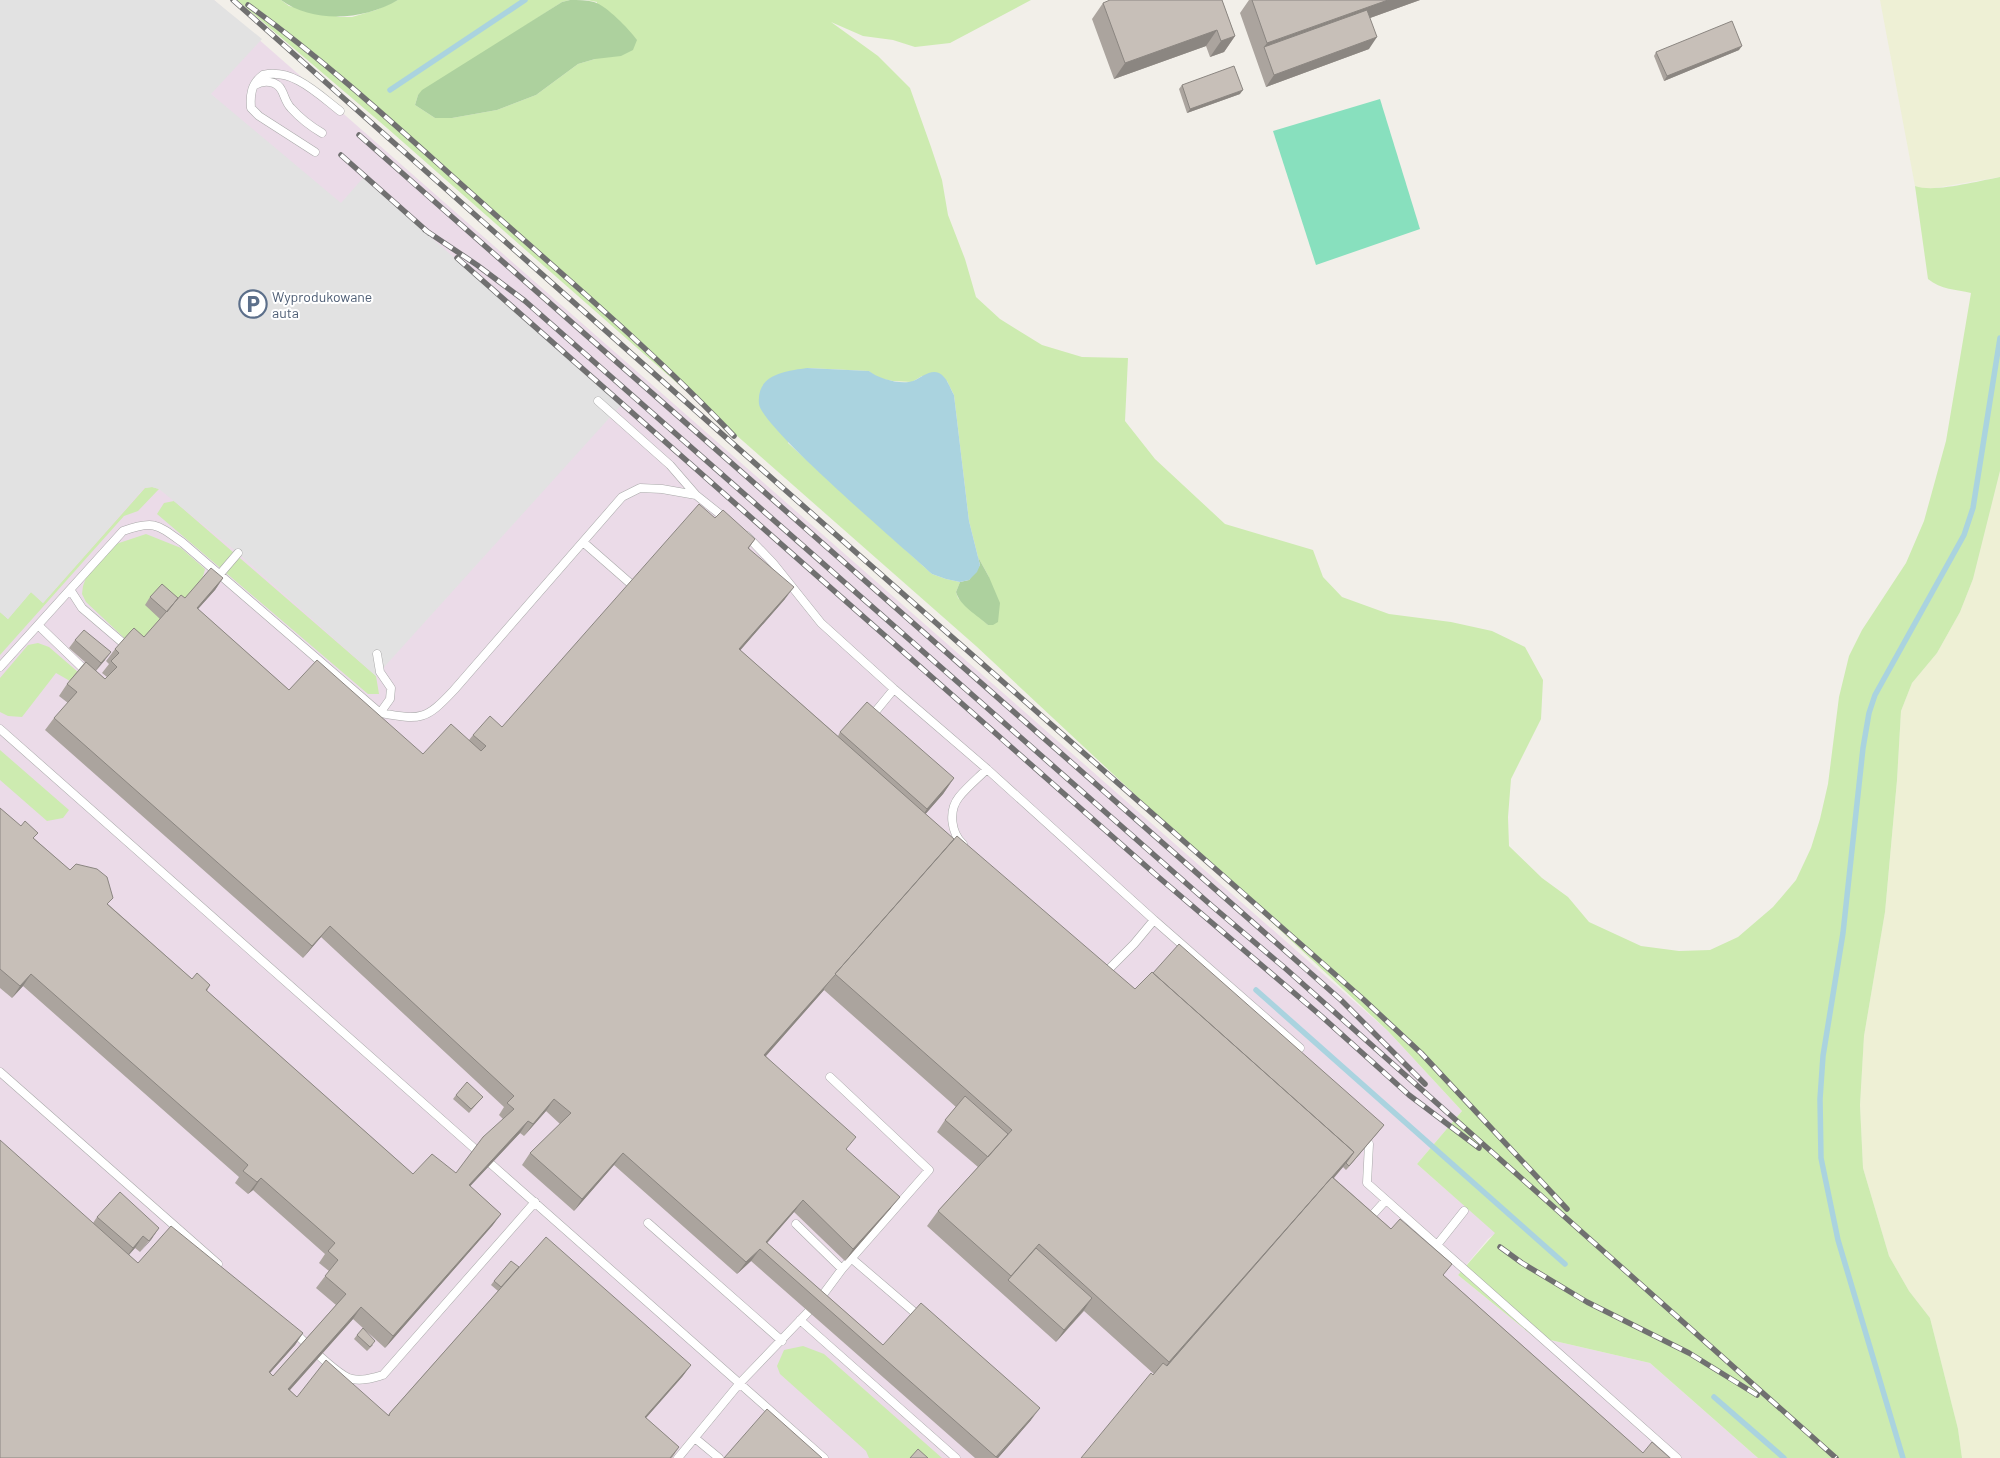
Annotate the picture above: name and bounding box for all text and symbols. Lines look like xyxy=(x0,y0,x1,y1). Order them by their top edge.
place label: Wyprodukowane auta xyxy=(272,288,372,321)
parking icon: Wyprodukowane auta xyxy=(238,289,268,319)

